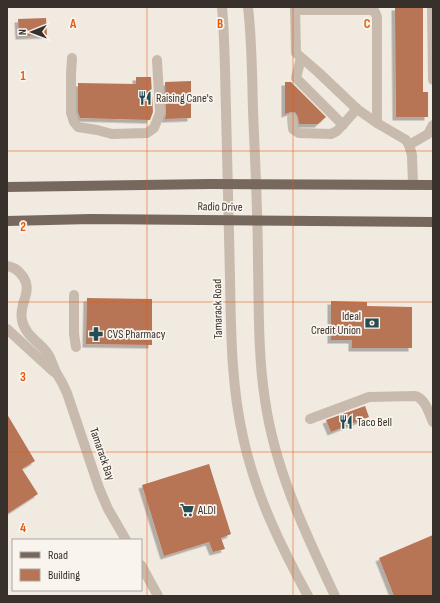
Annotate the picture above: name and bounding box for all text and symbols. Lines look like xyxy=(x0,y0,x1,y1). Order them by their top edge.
north arrow xyxy=(12,12,52,52)
text: A xyxy=(69,16,77,32)
text: B xyxy=(217,16,223,32)
text: C xyxy=(364,16,371,32)
text: N xyxy=(16,29,29,35)
text: 1 xyxy=(20,68,26,84)
restaurant icon: Raising Cane's xyxy=(137,90,153,106)
place label: Raising Cane's xyxy=(156,91,213,106)
street label: Radio Drive xyxy=(197,199,243,215)
text: 2 xyxy=(20,219,26,235)
street label: Tamarack Road xyxy=(210,279,226,339)
place label: Ideal Credit Union xyxy=(311,309,361,338)
bank icon: Ideal Credit Union xyxy=(364,315,380,331)
pharmacy icon: CVS Pharmacy xyxy=(88,326,104,342)
place label: CVS Pharmacy xyxy=(107,327,166,342)
text: 3 xyxy=(20,369,26,385)
restaurant icon: Taco Bell xyxy=(338,414,354,430)
place label: Taco Bell xyxy=(357,415,392,430)
street label: Tamarack Bay xyxy=(86,426,118,483)
supermarket icon: ALDI xyxy=(179,502,195,518)
place label: ALDI xyxy=(197,503,216,518)
text: 4 xyxy=(20,520,26,536)
legend xyxy=(12,539,142,591)
text: Road xyxy=(48,548,68,563)
text: Building xyxy=(48,568,80,583)

